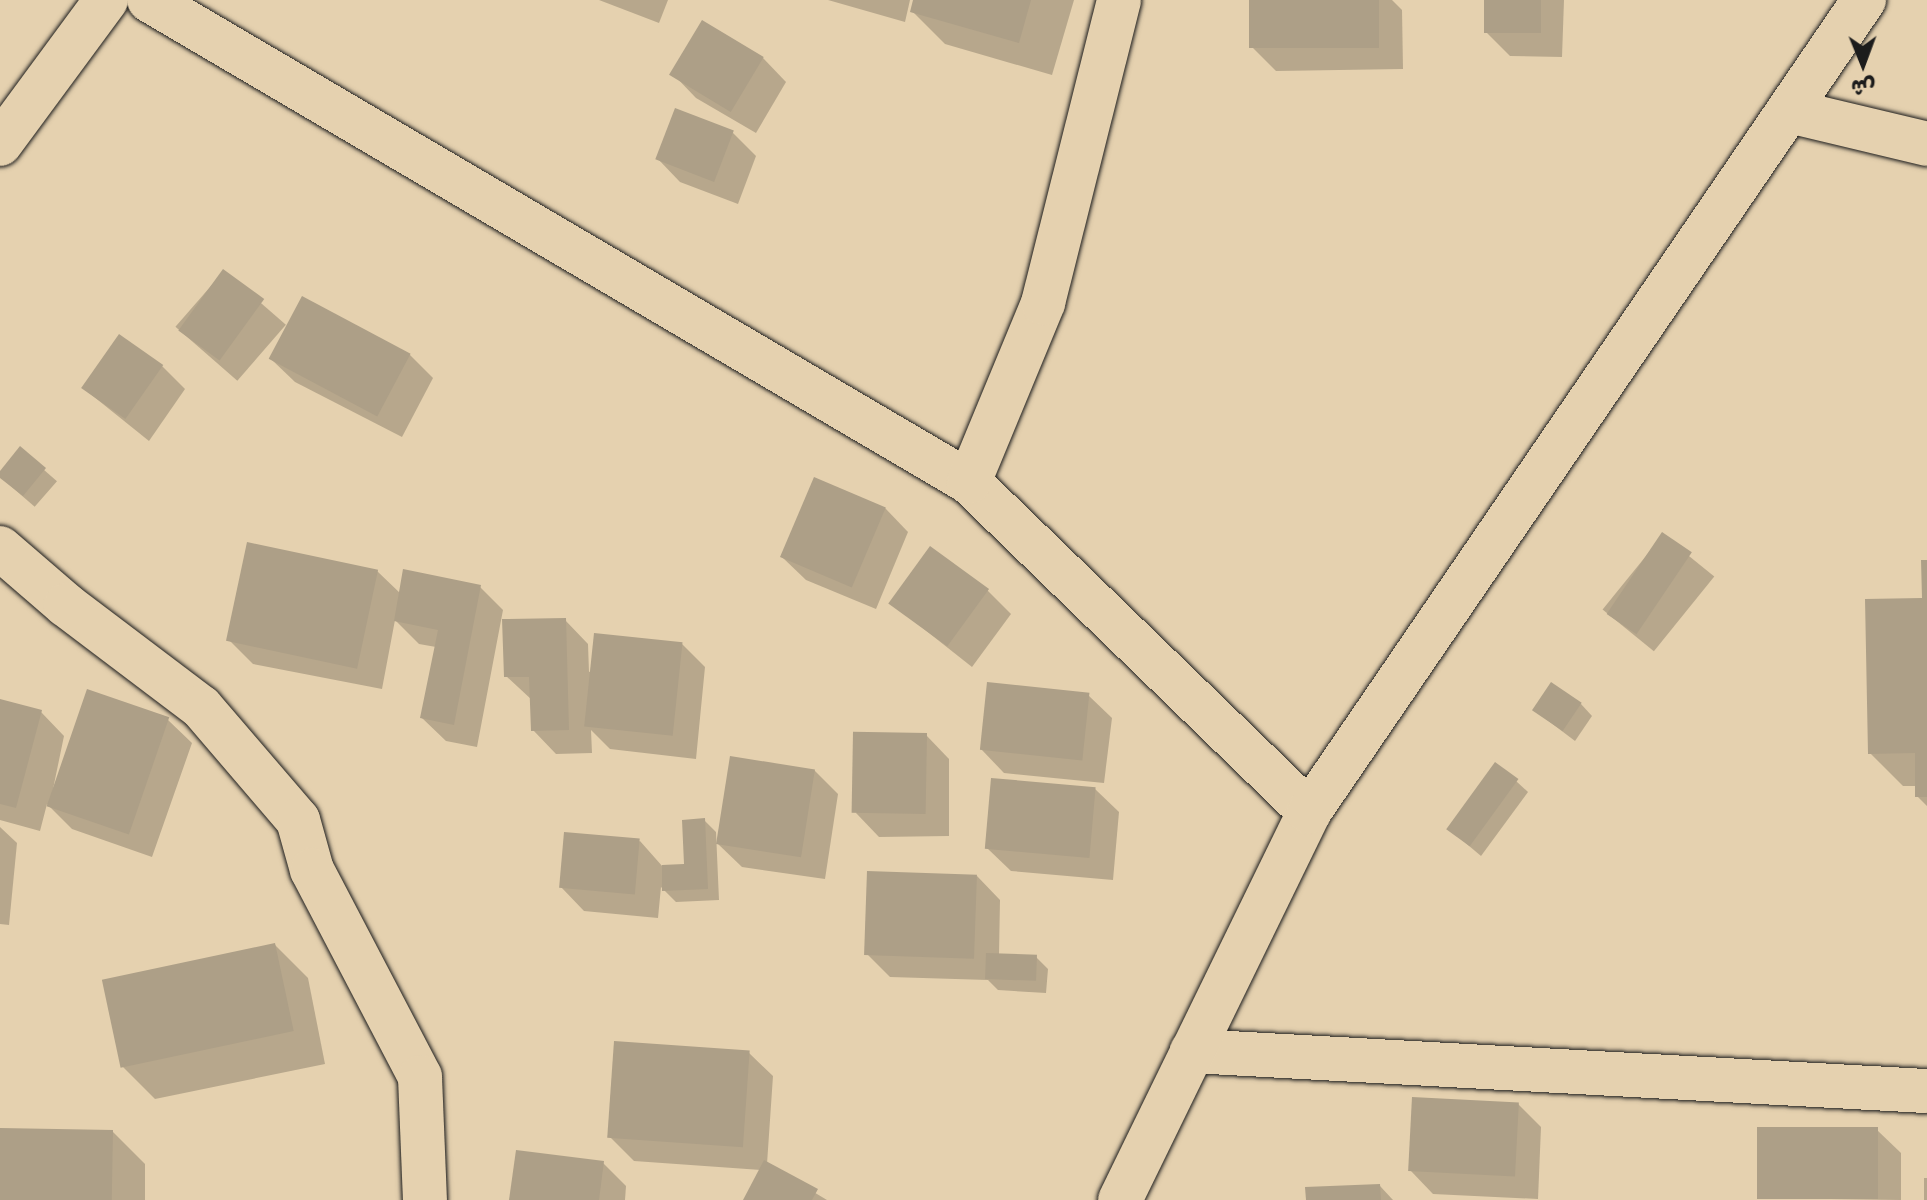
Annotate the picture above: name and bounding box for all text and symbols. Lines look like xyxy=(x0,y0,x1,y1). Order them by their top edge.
north arrow xyxy=(1823,24,1903,104)
text: ش xyxy=(1851,73,1876,103)

